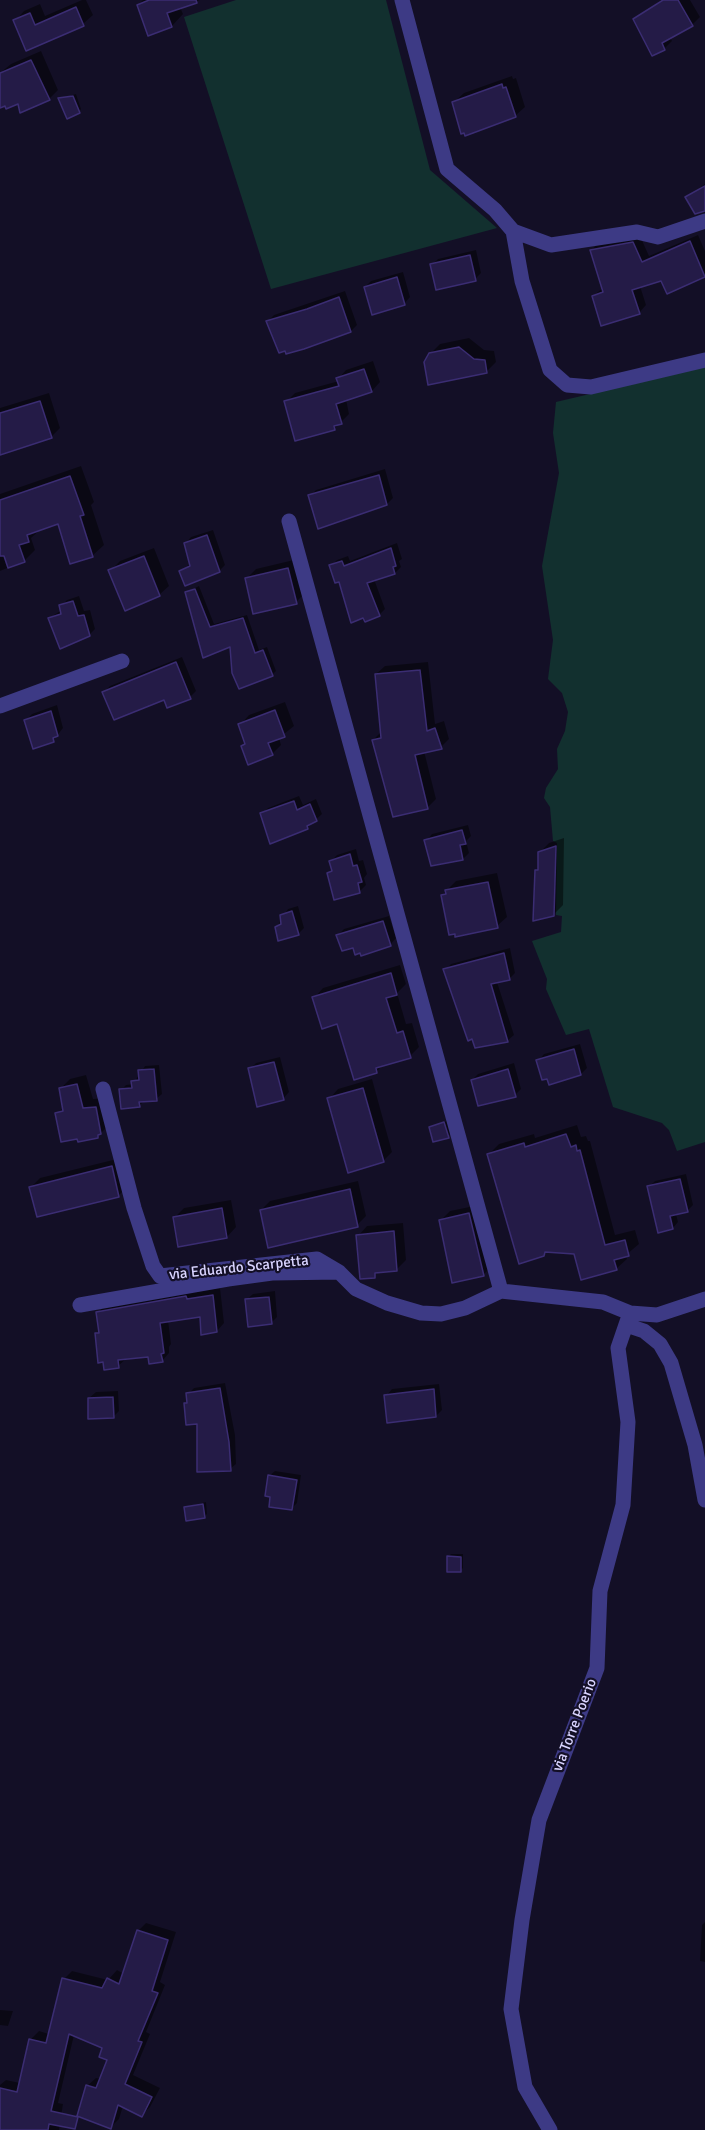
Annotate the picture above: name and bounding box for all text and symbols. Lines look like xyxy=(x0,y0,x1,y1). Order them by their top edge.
street label: via Eduardo Scarpetta xyxy=(168,1252,310,1284)
street label: via Torre Poerio xyxy=(549,1676,601,1774)

